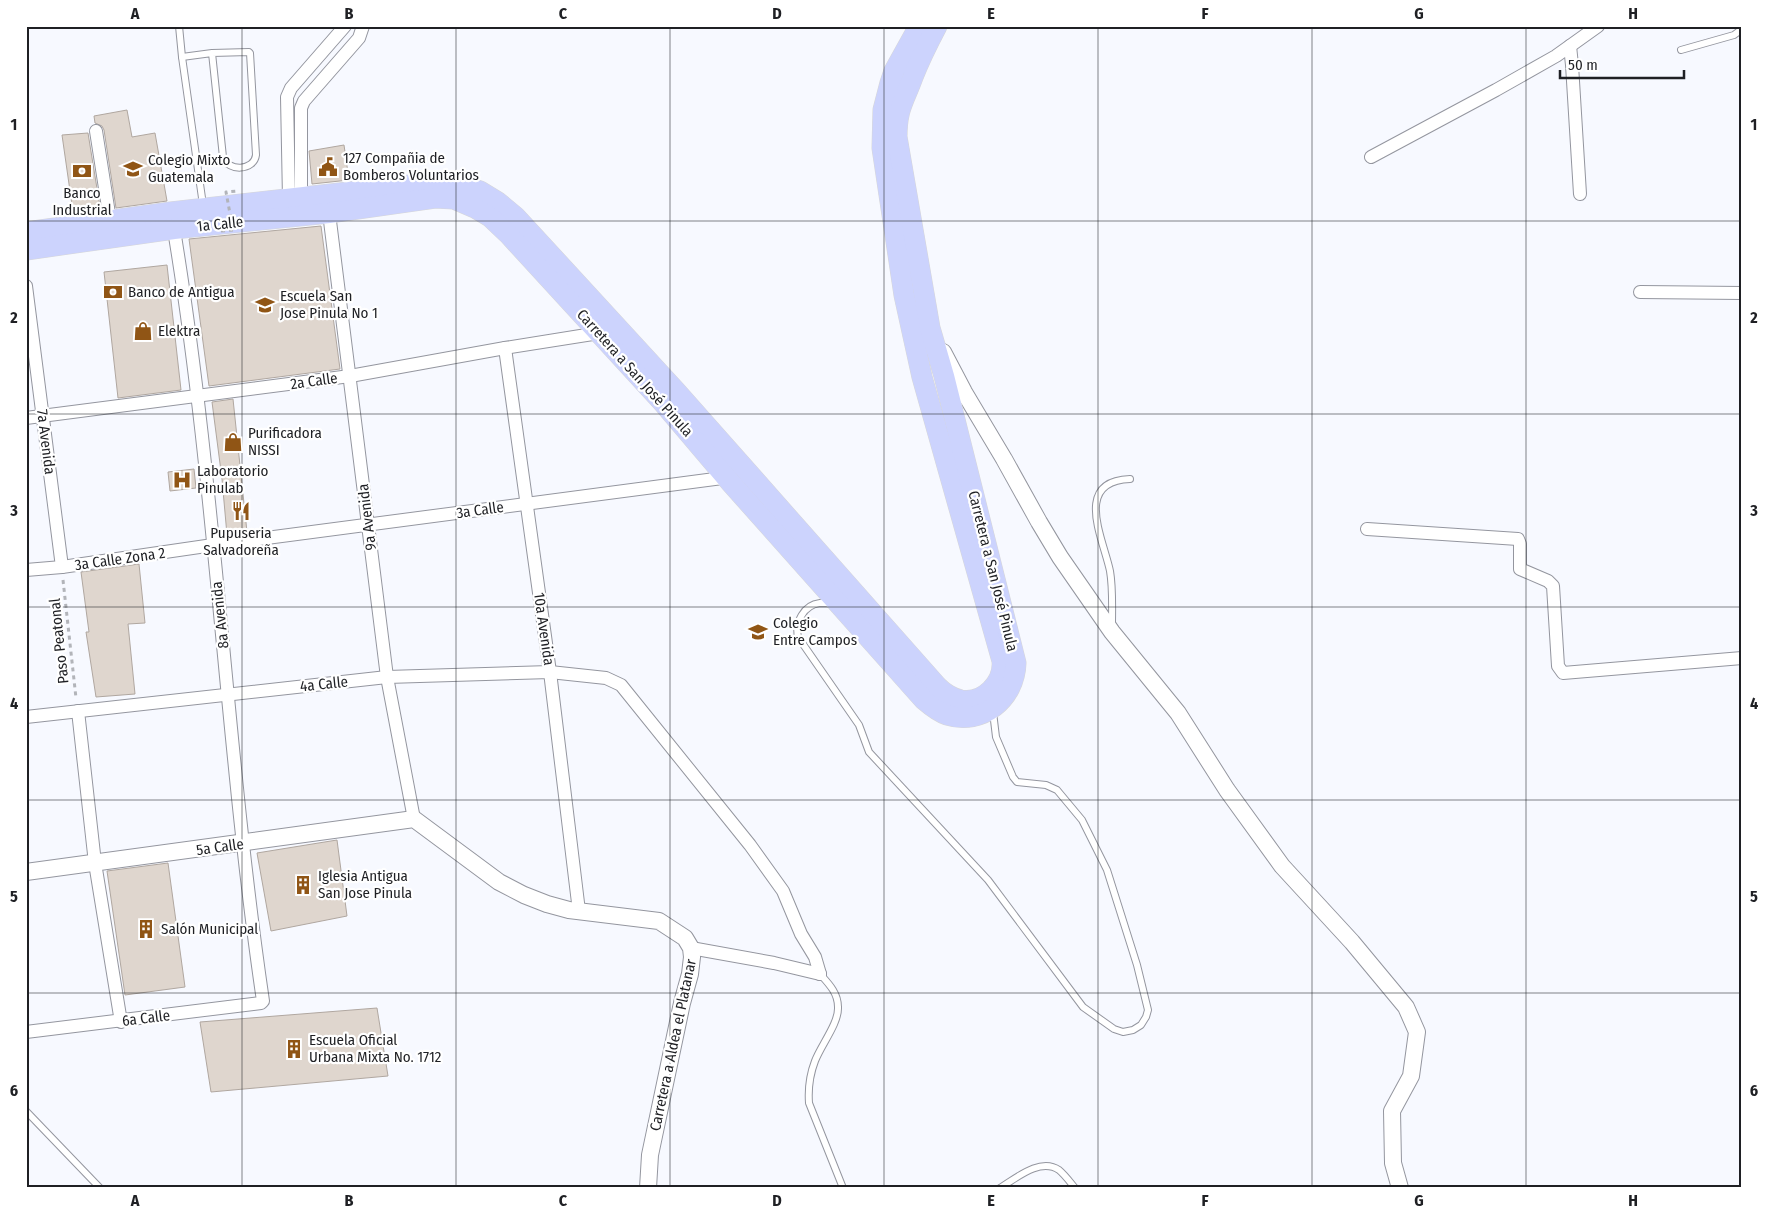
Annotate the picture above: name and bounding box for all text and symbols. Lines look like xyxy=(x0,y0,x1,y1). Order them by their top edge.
text: A xyxy=(130,4,140,23)
text: B xyxy=(345,4,354,23)
text: C xyxy=(559,4,568,23)
text: D xyxy=(772,4,782,23)
text: E xyxy=(987,4,995,23)
text: F xyxy=(1201,4,1209,23)
text: G xyxy=(1414,4,1424,23)
text: H xyxy=(1628,4,1638,23)
scale bar xyxy=(1560,48,1684,80)
text: 50 m xyxy=(1568,56,1598,74)
text: 1 xyxy=(11,115,17,134)
text: 1 xyxy=(1751,115,1757,134)
place label: 127 Compañia de Bomberos Voluntarios xyxy=(343,149,479,184)
place label: Colegio Mixto Guatemala xyxy=(148,151,230,186)
public building icon: 127 Compañia de Bomberos Voluntarios xyxy=(317,156,339,178)
school or university icon: Colegio Mixto Guatemala xyxy=(122,158,144,180)
bank icon: Banco Industrial xyxy=(71,160,93,182)
place label: Banco Industrial xyxy=(52,184,112,219)
street label: 1a Calle xyxy=(196,213,244,235)
bank icon: Banco de Antigua xyxy=(102,281,124,303)
place label: Banco de Antigua xyxy=(128,283,235,301)
place label: Escuela San Jose Pinula No 1 xyxy=(280,287,378,322)
school or university icon: Escuela San Jose Pinula No 1 xyxy=(254,294,276,316)
street label: Carretera a San José Pinula xyxy=(573,306,697,440)
text: 2 xyxy=(9,308,18,327)
text: 2 xyxy=(1749,308,1758,327)
shop icon: Elektra xyxy=(132,320,154,342)
place label: Elektra xyxy=(158,322,200,340)
street label: 2a Calle xyxy=(289,369,339,393)
street label: 7a Avenida xyxy=(33,408,59,476)
place label: Purificadora NISSI xyxy=(248,424,322,459)
shop icon: Purificadora NISSI xyxy=(222,431,244,453)
place label: Laboratorio Pinulab xyxy=(197,462,268,497)
hospital icon: Laboratorio Pinulab xyxy=(171,469,193,491)
street label: 9a Avenida xyxy=(354,483,380,551)
street label: Carretera a San José Pinula xyxy=(964,489,1022,653)
street label: 3a Calle xyxy=(455,498,505,522)
restaurant icon: Pupuseria Salvadoreña xyxy=(230,500,252,522)
text: 3 xyxy=(9,501,18,520)
text: 3 xyxy=(1749,501,1758,520)
place label: Pupuseria Salvadoreña xyxy=(203,524,279,559)
street label: 3a Calle Zona 2 xyxy=(74,544,167,574)
street label: 8a Avenida xyxy=(208,581,232,649)
street label: 10a Avenida xyxy=(530,591,558,667)
street label: Paso Peatonal xyxy=(46,597,72,685)
place label: Colegio Entre Campos xyxy=(773,614,857,649)
school or university icon: Colegio Entre Campos xyxy=(747,621,769,643)
street label: 4a Calle xyxy=(299,673,349,695)
text: 4 xyxy=(10,694,18,713)
text: 4 xyxy=(1750,694,1758,713)
street label: 5a Calle xyxy=(195,835,245,859)
place label: Iglesia Antigua San Jose Pinula xyxy=(318,867,412,902)
building icon: Iglesia Antigua San Jose Pinula xyxy=(292,874,314,896)
text: 5 xyxy=(10,887,18,906)
text: 5 xyxy=(1750,887,1758,906)
building icon: Salón Municipal xyxy=(135,918,157,940)
place label: Salón Municipal xyxy=(161,920,258,938)
street label: Carretera a Aldea el Platanar xyxy=(646,957,700,1133)
street label: 6a Calle xyxy=(121,1006,171,1030)
place label: Escuela Oficial Urbana Mixta No. 1712 xyxy=(309,1031,442,1066)
building icon: Escuela Oficial Urbana Mixta No. 1712 xyxy=(283,1038,305,1060)
text: 6 xyxy=(10,1081,18,1100)
text: 6 xyxy=(1750,1081,1758,1100)
text: A xyxy=(130,1191,140,1210)
text: B xyxy=(345,1191,354,1210)
text: C xyxy=(559,1191,568,1210)
text: D xyxy=(772,1191,782,1210)
text: E xyxy=(987,1191,995,1210)
text: F xyxy=(1201,1191,1209,1210)
text: G xyxy=(1414,1191,1424,1210)
text: H xyxy=(1628,1191,1638,1210)

